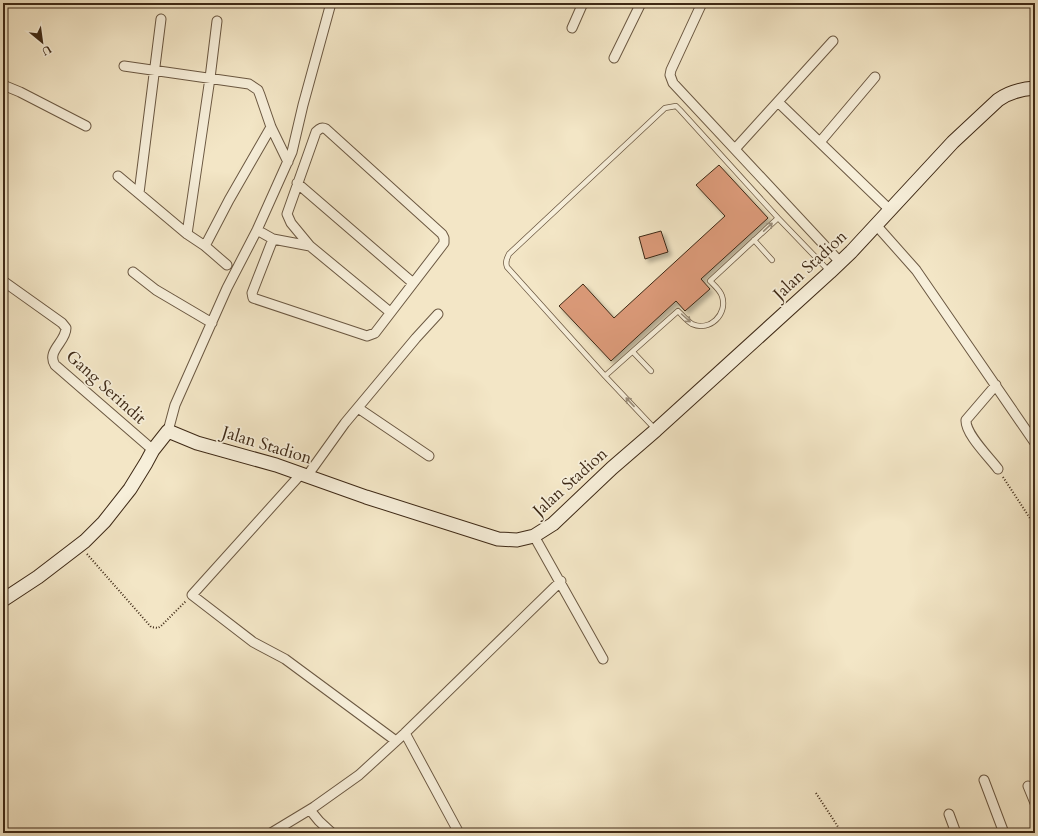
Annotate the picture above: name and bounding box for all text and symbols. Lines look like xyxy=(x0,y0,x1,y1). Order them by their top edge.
north arrow xyxy=(22,22,62,62)
text: U xyxy=(39,42,54,59)
one-way arrow xyxy=(763,222,773,232)
street label: Jalan Stadion xyxy=(766,225,852,307)
one-way arrow xyxy=(681,313,691,323)
street label: Gang Serindit xyxy=(61,345,152,430)
one-way arrow xyxy=(625,397,634,407)
street label: Jalan Stadion xyxy=(216,420,315,470)
street label: Jalan Stadion xyxy=(526,442,612,524)

